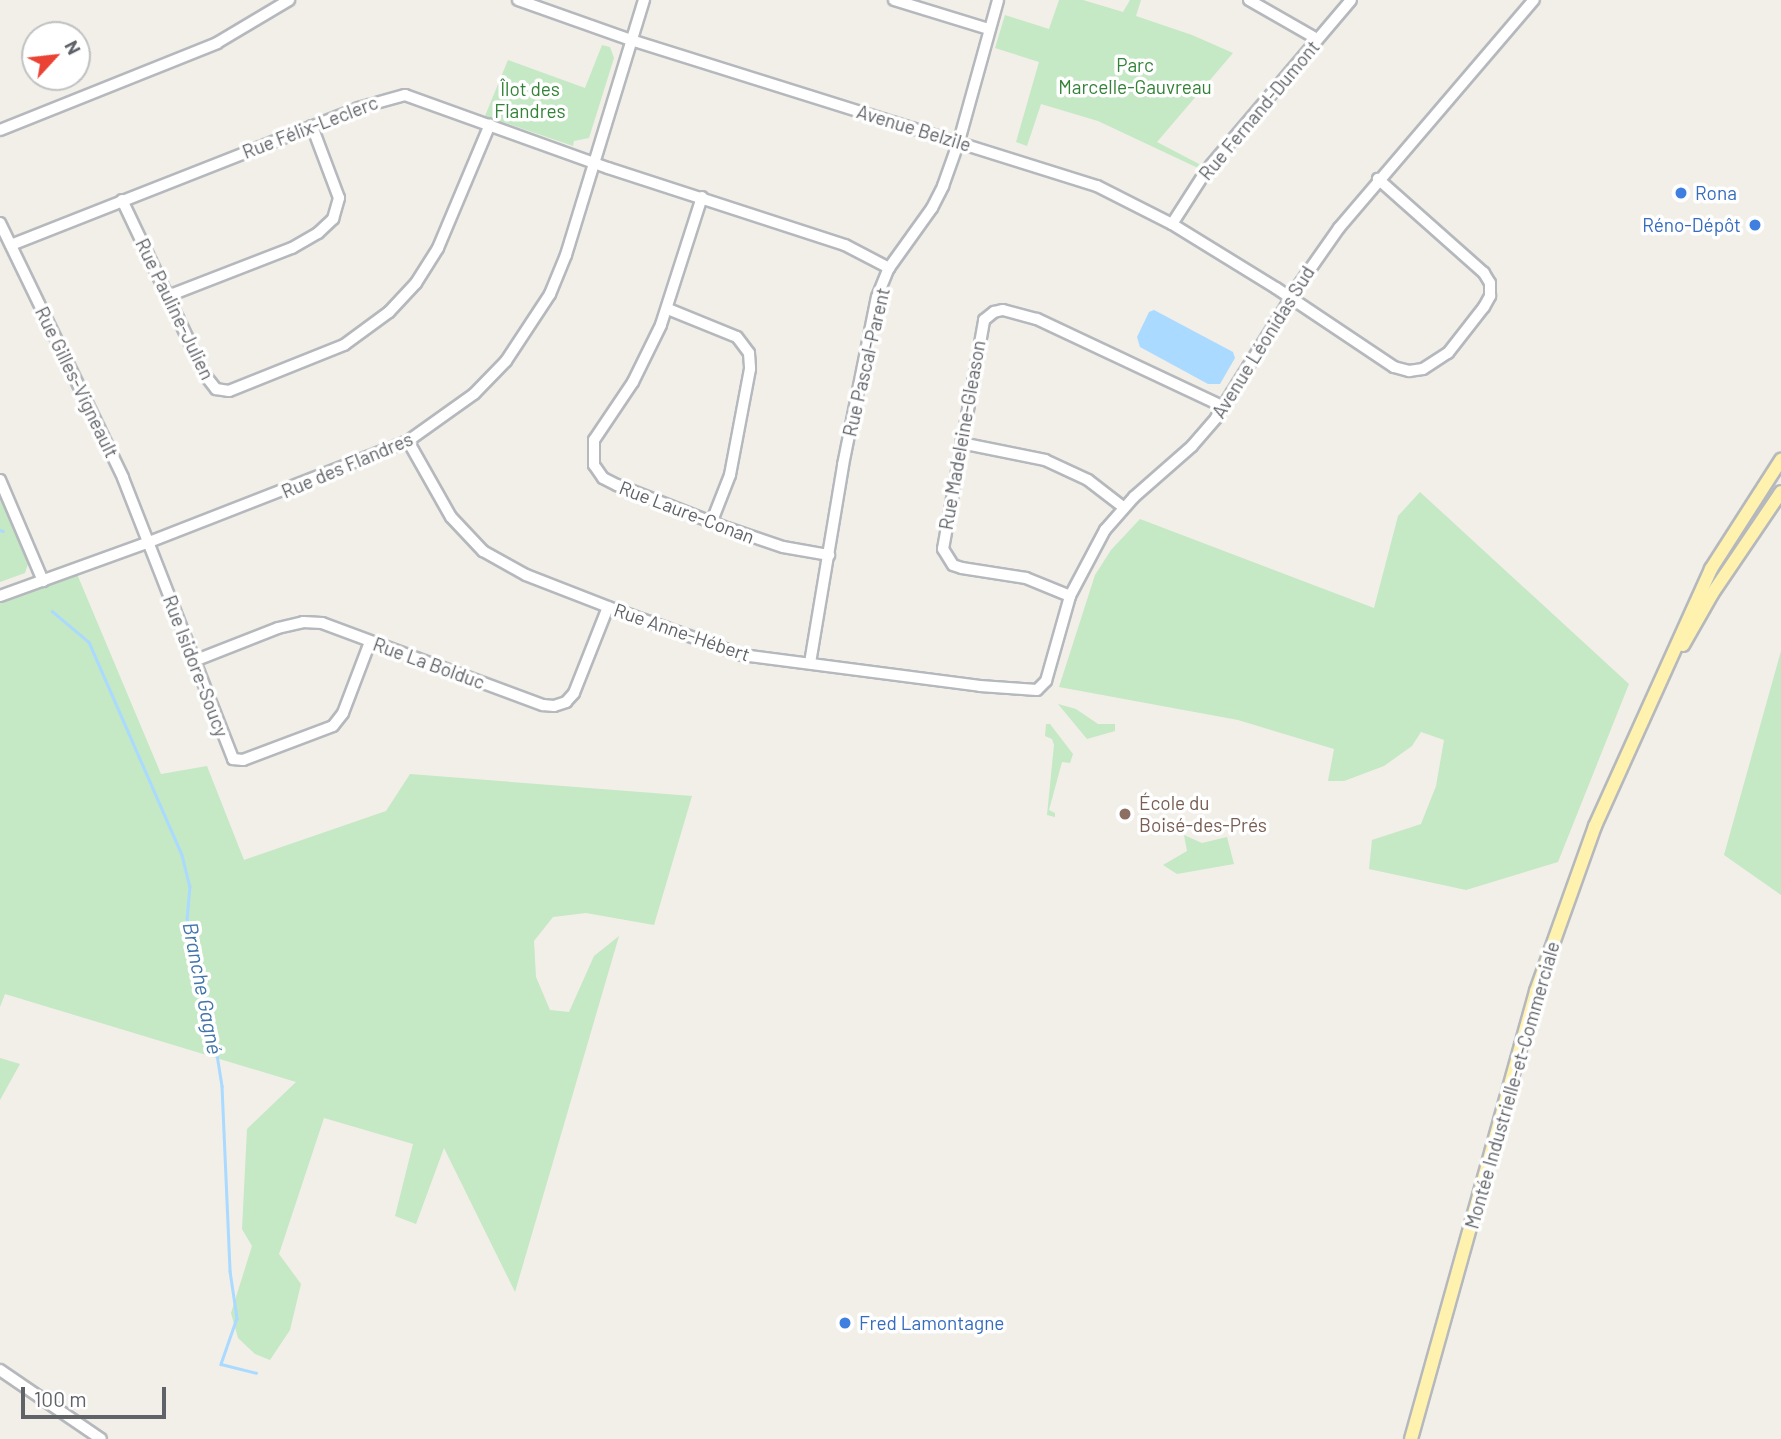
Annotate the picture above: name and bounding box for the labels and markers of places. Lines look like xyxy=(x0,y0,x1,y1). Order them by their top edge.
place label: Rona xyxy=(1695,182,1737,204)
marker: Rona xyxy=(1673,185,1689,201)
place label: Réno-Dépôt xyxy=(1642,214,1741,236)
marker: Réno-Dépôt xyxy=(1747,217,1763,233)
place label: École du Boisé-des-Prés xyxy=(1139,792,1267,836)
marker: École du Boisé-des-Prés xyxy=(1117,806,1133,822)
place label: Fred Lamontagne xyxy=(859,1312,1004,1334)
marker: Fred Lamontagne xyxy=(837,1315,853,1331)

